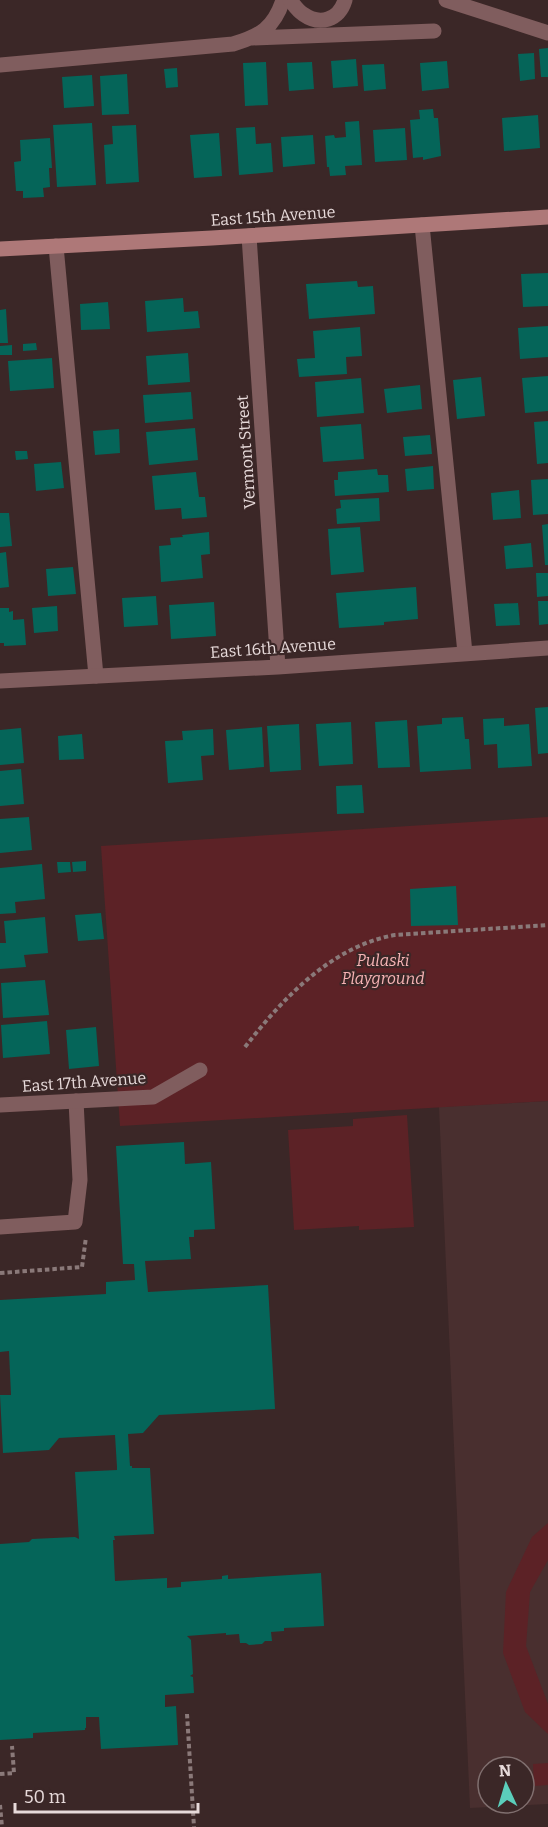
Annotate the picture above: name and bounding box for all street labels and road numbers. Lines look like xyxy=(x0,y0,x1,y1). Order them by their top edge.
street label: East 15th Avenue xyxy=(210,202,336,230)
street label: Vermont Street xyxy=(233,394,259,510)
street label: East 16th Avenue xyxy=(210,634,336,662)
street label: East 17th Avenue xyxy=(21,1068,147,1096)

